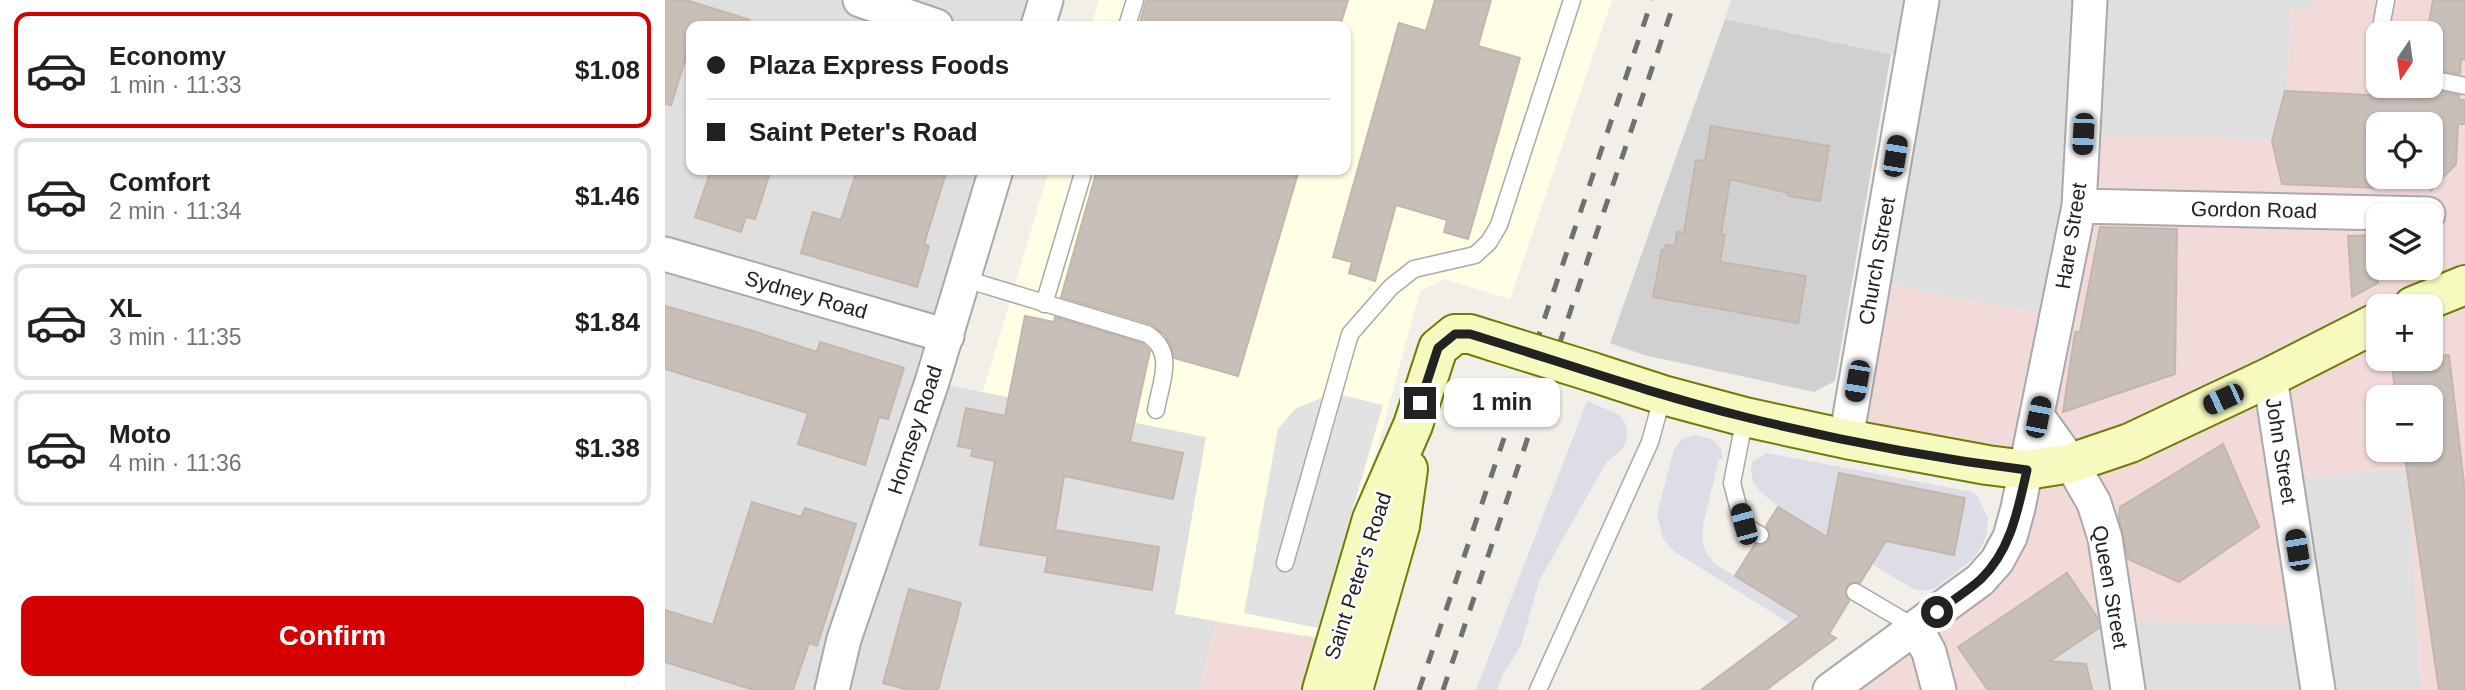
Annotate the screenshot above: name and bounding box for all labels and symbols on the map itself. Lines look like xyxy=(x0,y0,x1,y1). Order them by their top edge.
north arrow xyxy=(2366,21,2443,98)
car xyxy=(2072,112,2095,156)
car xyxy=(1882,134,1909,178)
street label: Hare Street xyxy=(2051,181,2090,291)
street label: Church Street xyxy=(1854,195,1899,327)
street label: Gordon Road xyxy=(2191,197,2317,222)
street label: Sydney Road xyxy=(742,266,870,323)
car xyxy=(1844,358,1871,404)
street label: Hornsey Road xyxy=(883,362,946,497)
callout: 1 min xyxy=(1445,378,1560,428)
car xyxy=(2200,381,2247,417)
route end xyxy=(1404,387,1436,419)
car xyxy=(2024,394,2053,440)
street label: John Street xyxy=(2262,396,2301,506)
street label: Saint Peter's Road xyxy=(1320,489,1395,662)
car xyxy=(1729,501,1760,547)
street label: Queen Street xyxy=(2088,523,2133,651)
car xyxy=(2284,528,2311,572)
route start xyxy=(1921,596,1953,628)

